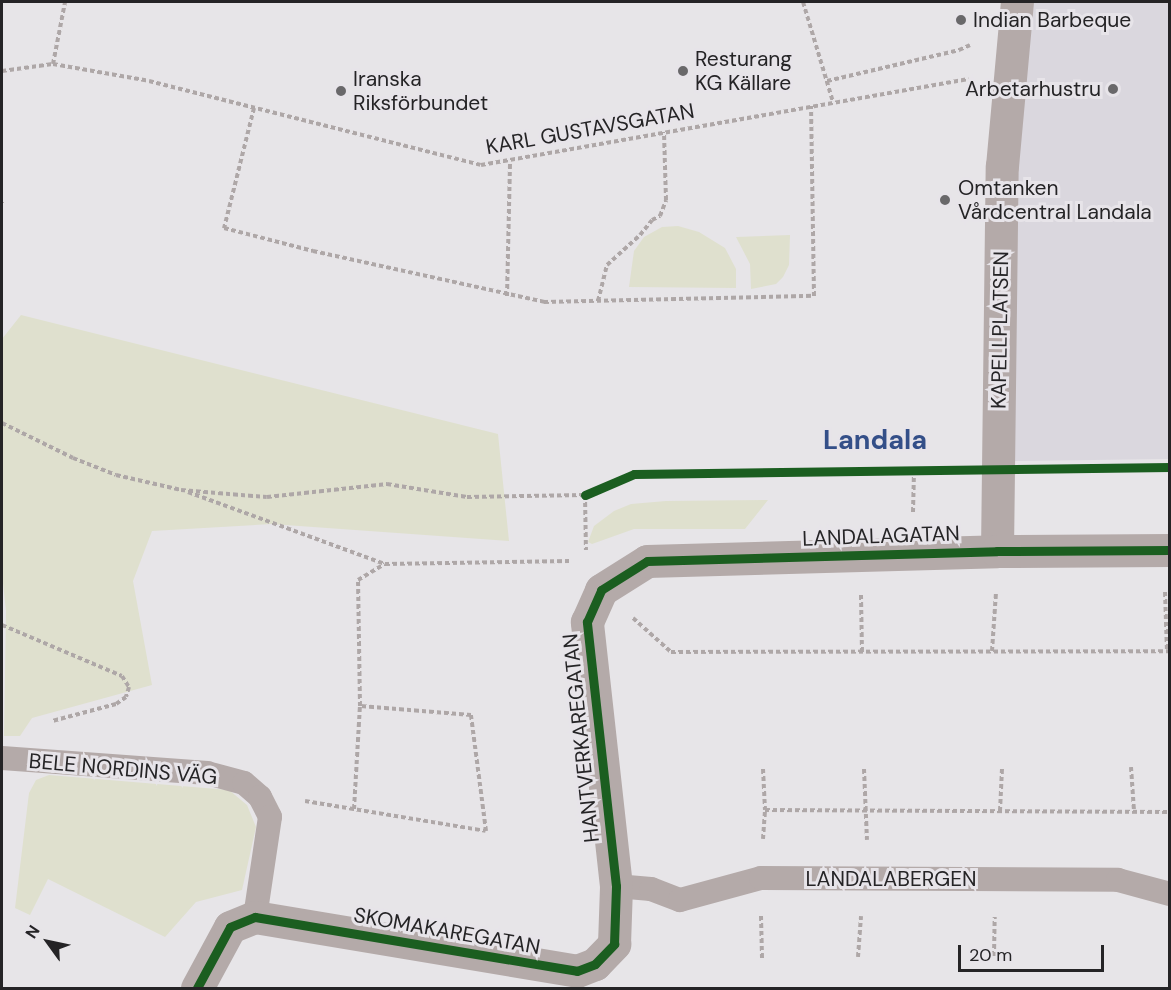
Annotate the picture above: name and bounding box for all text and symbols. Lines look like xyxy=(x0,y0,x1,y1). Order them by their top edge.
place label: Indian Barbeque xyxy=(973,7,1131,33)
marker: Indian Barbeque xyxy=(954,13,968,27)
place label: Resturang KG Källare xyxy=(695,46,792,96)
marker: Resturang KG Källare xyxy=(676,64,690,78)
place label: Iranska Riksförbundet xyxy=(353,66,488,116)
place label: Arbetarhustru xyxy=(965,76,1101,102)
marker: Arbetarhustru xyxy=(1106,82,1120,96)
marker: Iranska Riksförbundet xyxy=(334,84,348,98)
street label: KARL GUSTAVSGATAN xyxy=(484,98,696,160)
place label: Omtanken Vårdcentral Landala xyxy=(958,175,1152,225)
marker: Omtanken Vårdcentral Landala xyxy=(936,191,954,209)
street label: KAPELLPLATSEN xyxy=(986,251,1014,409)
district label: Landala xyxy=(823,424,927,456)
street label: LANDALAGATAN xyxy=(802,521,960,551)
street label: HANTVERKAREGATAN xyxy=(557,632,605,844)
street label: BELE NORDINS VÄG xyxy=(28,748,218,790)
street label: LANDALABERGEN xyxy=(805,866,977,892)
street label: SKOMAKAREGATAN xyxy=(352,902,542,960)
north arrow xyxy=(18,912,78,972)
text: N xyxy=(20,921,44,943)
scale bar xyxy=(961,933,1106,971)
text: 20 m xyxy=(969,943,1012,967)

